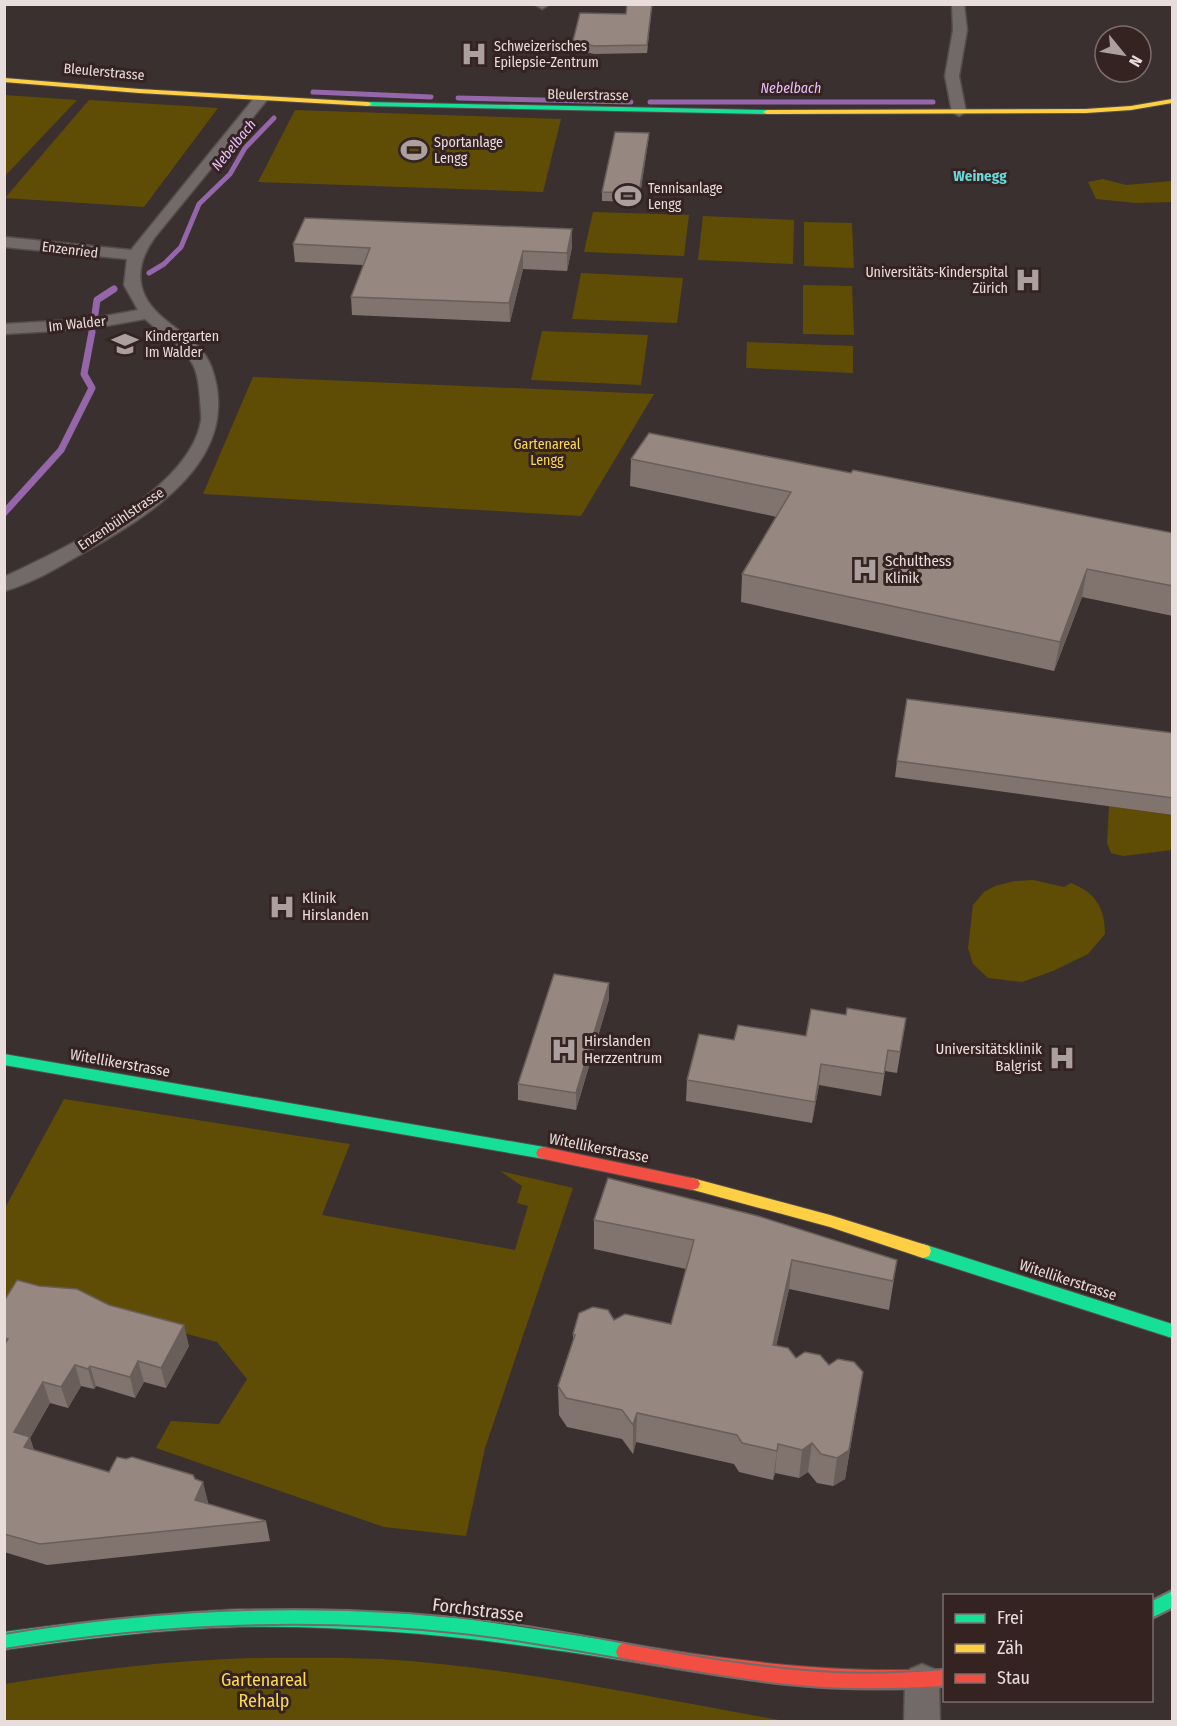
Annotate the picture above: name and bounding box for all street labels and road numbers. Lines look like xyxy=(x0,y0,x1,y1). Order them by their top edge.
street label: Bleulerstrasse xyxy=(63,60,145,84)
street label: Bleulerstrasse xyxy=(547,86,629,104)
street label: Enzenried xyxy=(41,238,99,262)
street label: Im Walder xyxy=(48,313,107,335)
street label: Enzenbühlstrasse xyxy=(75,484,167,554)
street label: Witellikerstrasse xyxy=(68,1045,172,1081)
street label: Witellikerstrasse xyxy=(547,1129,651,1167)
street label: Witellikerstrasse xyxy=(1017,1256,1119,1304)
street label: Forchstrasse xyxy=(431,1593,525,1627)

